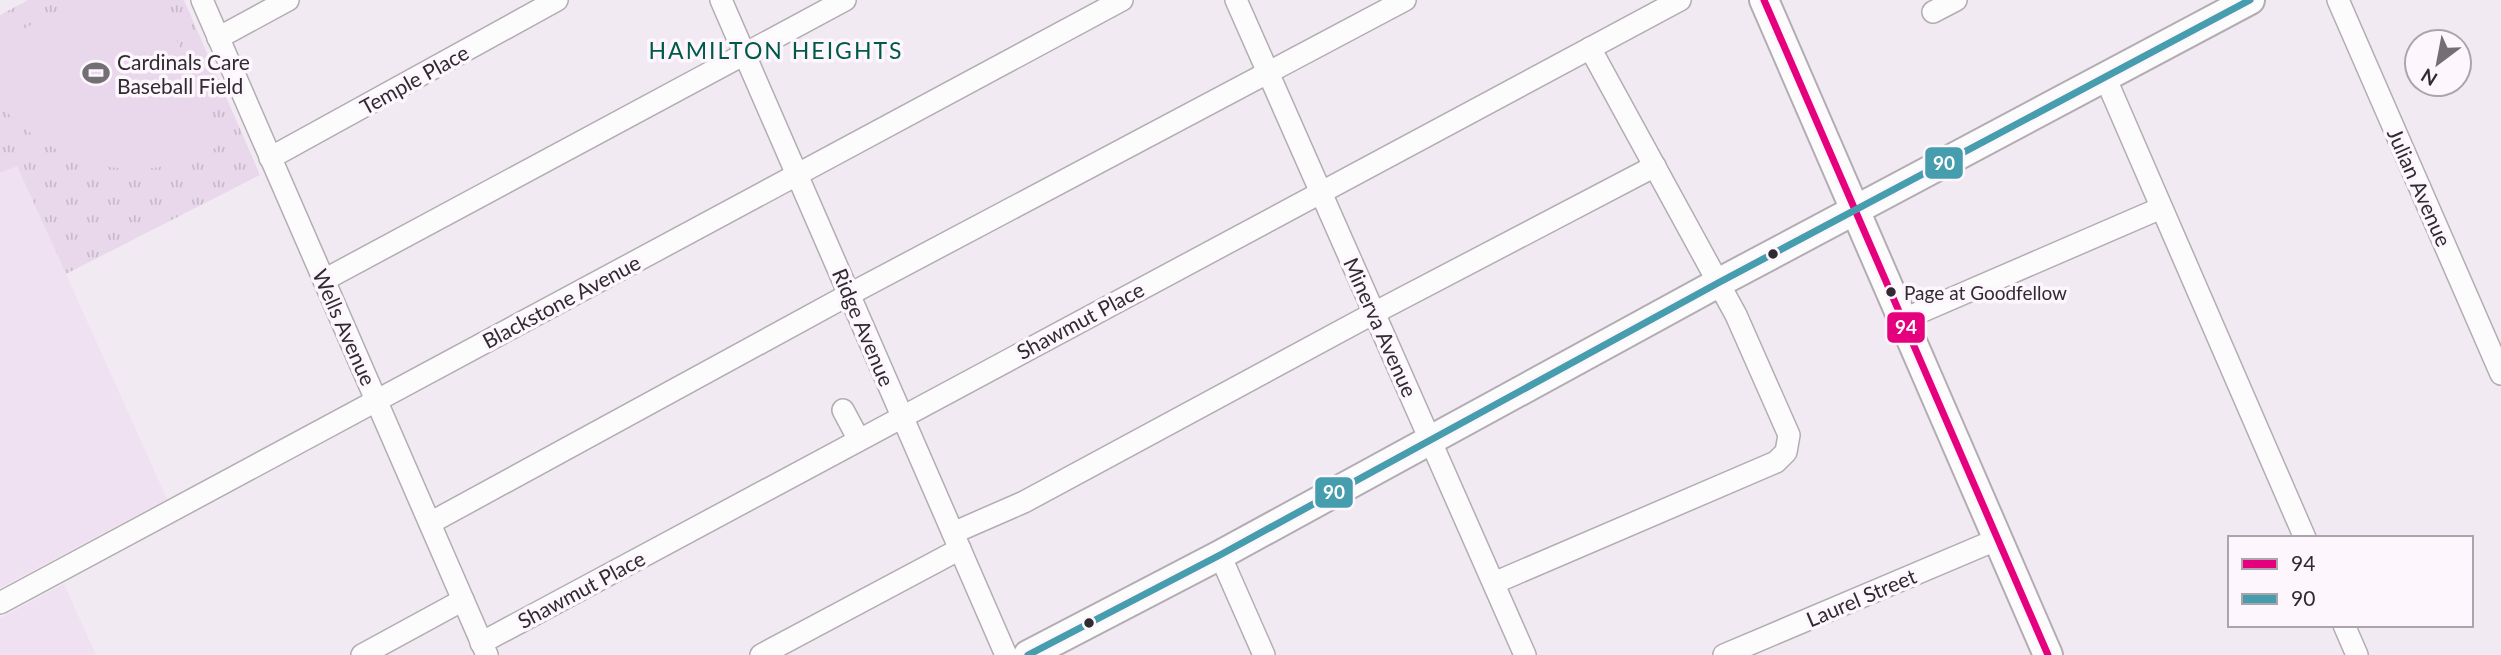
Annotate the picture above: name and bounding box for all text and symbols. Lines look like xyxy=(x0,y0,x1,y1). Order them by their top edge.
north arrow xyxy=(2403,28,2473,98)
district label: HAMILTON HEIGHTS xyxy=(649,36,903,64)
street label: Temple Place xyxy=(355,39,473,119)
place label: Cardinals Care Baseball Field xyxy=(117,49,250,98)
sports icon: Cardinals Care Baseball Field xyxy=(81,58,111,88)
text: N xyxy=(2416,64,2441,91)
street label: Julian Avenue xyxy=(2383,124,2457,250)
line badge: 90 xyxy=(1924,146,1964,180)
text: 90 xyxy=(1933,151,1955,174)
unlabelled marker xyxy=(1766,247,1780,261)
street label: Blackstone Avenue xyxy=(478,249,644,353)
street label: Minerva Avenue xyxy=(1339,253,1423,401)
street label: Ridge Avenue xyxy=(828,264,900,390)
street label: Wells Avenue xyxy=(308,265,382,389)
street label: Shawmut Place xyxy=(1012,276,1148,364)
place label: Page at Goodfellow xyxy=(1904,281,2067,304)
marker: Page at Goodfellow xyxy=(1884,285,1898,299)
line badge: 94 xyxy=(1886,311,1926,344)
text: 94 xyxy=(1895,315,1917,338)
line badge: 90 xyxy=(1314,476,1354,509)
text: 90 xyxy=(1323,480,1345,503)
legend xyxy=(2228,536,2473,627)
street label: Shawmut Place xyxy=(513,545,649,633)
text: 94 xyxy=(2291,550,2315,575)
street label: Laurel Street xyxy=(1802,562,1920,631)
text: 90 xyxy=(2291,585,2315,610)
unlabelled marker xyxy=(1082,616,1096,630)

